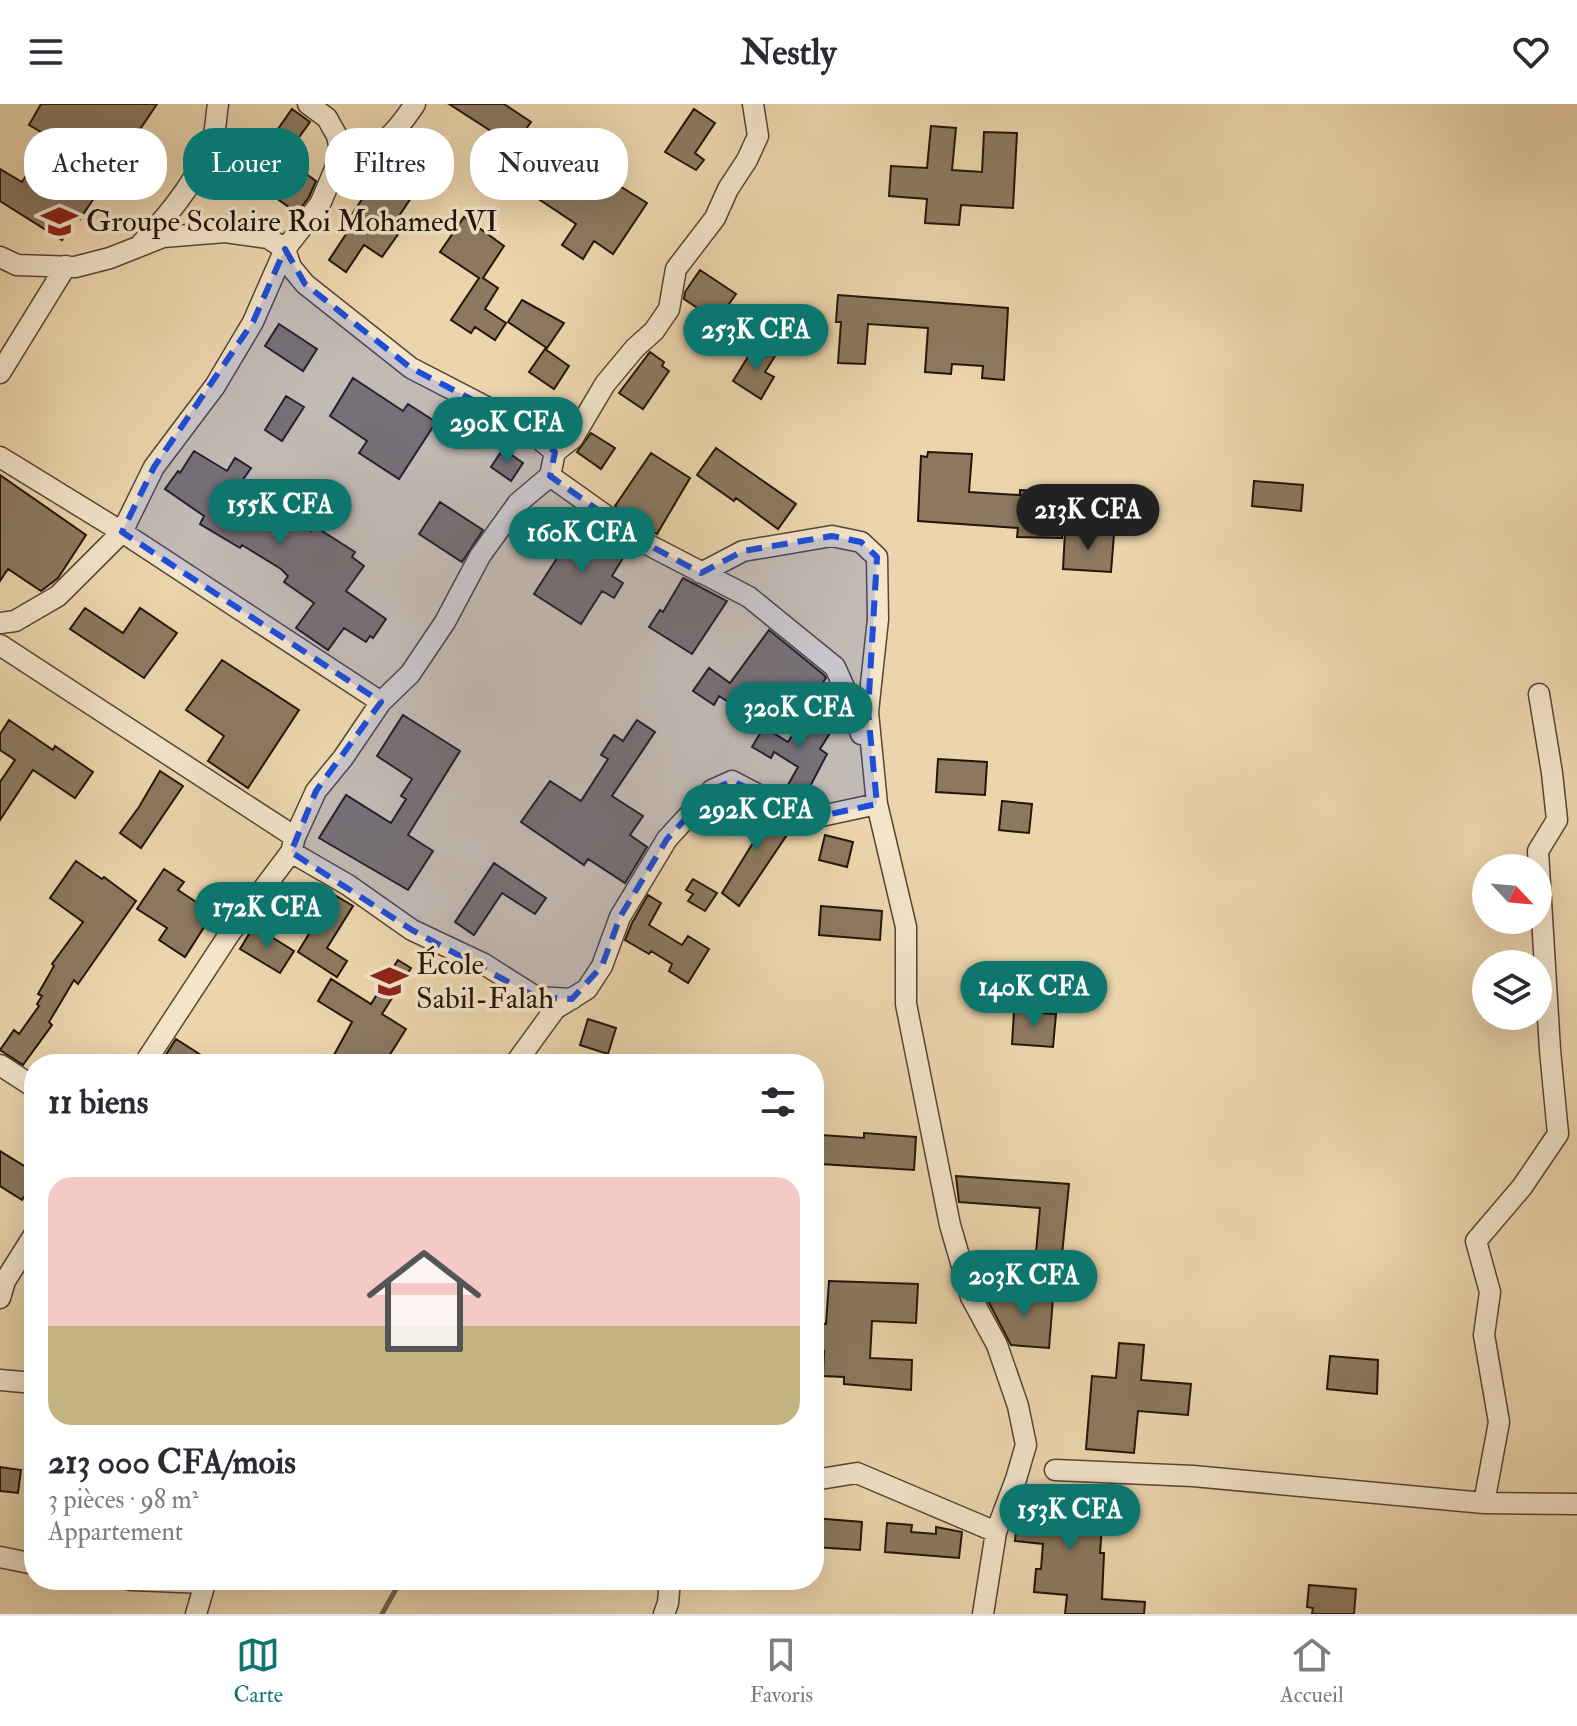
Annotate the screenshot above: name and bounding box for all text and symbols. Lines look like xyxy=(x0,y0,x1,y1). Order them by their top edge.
icon: menu xyxy=(24,30,68,74)
text: Nestly xyxy=(741,30,836,75)
icon: heart xyxy=(1509,30,1553,74)
chip: Acheter xyxy=(24,128,167,200)
chip: Louer xyxy=(183,128,309,200)
chip: Filtres xyxy=(325,128,454,200)
chip: Nouveau xyxy=(470,128,628,200)
school or university icon: Groupe Scolaire Roi Mohamed VI xyxy=(41,202,79,240)
place label: Groupe Scolaire Roi Mohamed VI xyxy=(86,203,498,240)
pin: 253K CFA xyxy=(673,304,839,372)
text: 253K CFA xyxy=(701,314,811,346)
pin: 290K CFA xyxy=(424,397,590,465)
text: 290K CFA xyxy=(450,407,564,439)
pin: 155K CFA xyxy=(197,479,363,547)
pin: 213K CFA xyxy=(1005,484,1171,552)
text: 155K CFA xyxy=(227,489,333,521)
text: 213K CFA xyxy=(1034,494,1142,526)
pin: 160K CFA xyxy=(499,507,665,575)
text: 160K CFA xyxy=(527,517,637,549)
pin: 320K CFA xyxy=(716,682,882,750)
text: 320K CFA xyxy=(743,692,855,724)
pin: 292K CFA xyxy=(673,784,839,852)
text: 292K CFA xyxy=(699,794,813,826)
north arrow xyxy=(1472,854,1552,934)
map controls xyxy=(1472,854,1552,1030)
pin: 172K CFA xyxy=(184,882,350,950)
text: 172K CFA xyxy=(212,892,322,924)
place label: École Sabil-Falah xyxy=(416,945,554,1017)
button: layers xyxy=(1472,950,1552,1030)
pin: 140K CFA xyxy=(951,961,1117,1029)
school or university icon: École Sabil-Falah xyxy=(371,962,409,1000)
text: 140K CFA xyxy=(978,971,1090,1003)
icon: filters xyxy=(756,1080,800,1124)
text: 11 biens xyxy=(48,1081,148,1124)
icon: home xyxy=(352,1229,496,1373)
pin: 203K CFA xyxy=(941,1250,1107,1318)
text: 203K CFA xyxy=(968,1260,1080,1292)
text: 213 000 CFA/mois xyxy=(48,1441,296,1484)
text: 3 pièces · 98 m² xyxy=(48,1484,199,1516)
pin: 153K CFA xyxy=(987,1484,1153,1552)
text: 153K CFA xyxy=(1017,1494,1123,1526)
text: Appartement xyxy=(48,1516,183,1548)
tab: Carte xyxy=(233,1633,283,1709)
tab: Favoris xyxy=(750,1633,813,1709)
tab: Accueil xyxy=(1280,1633,1344,1709)

